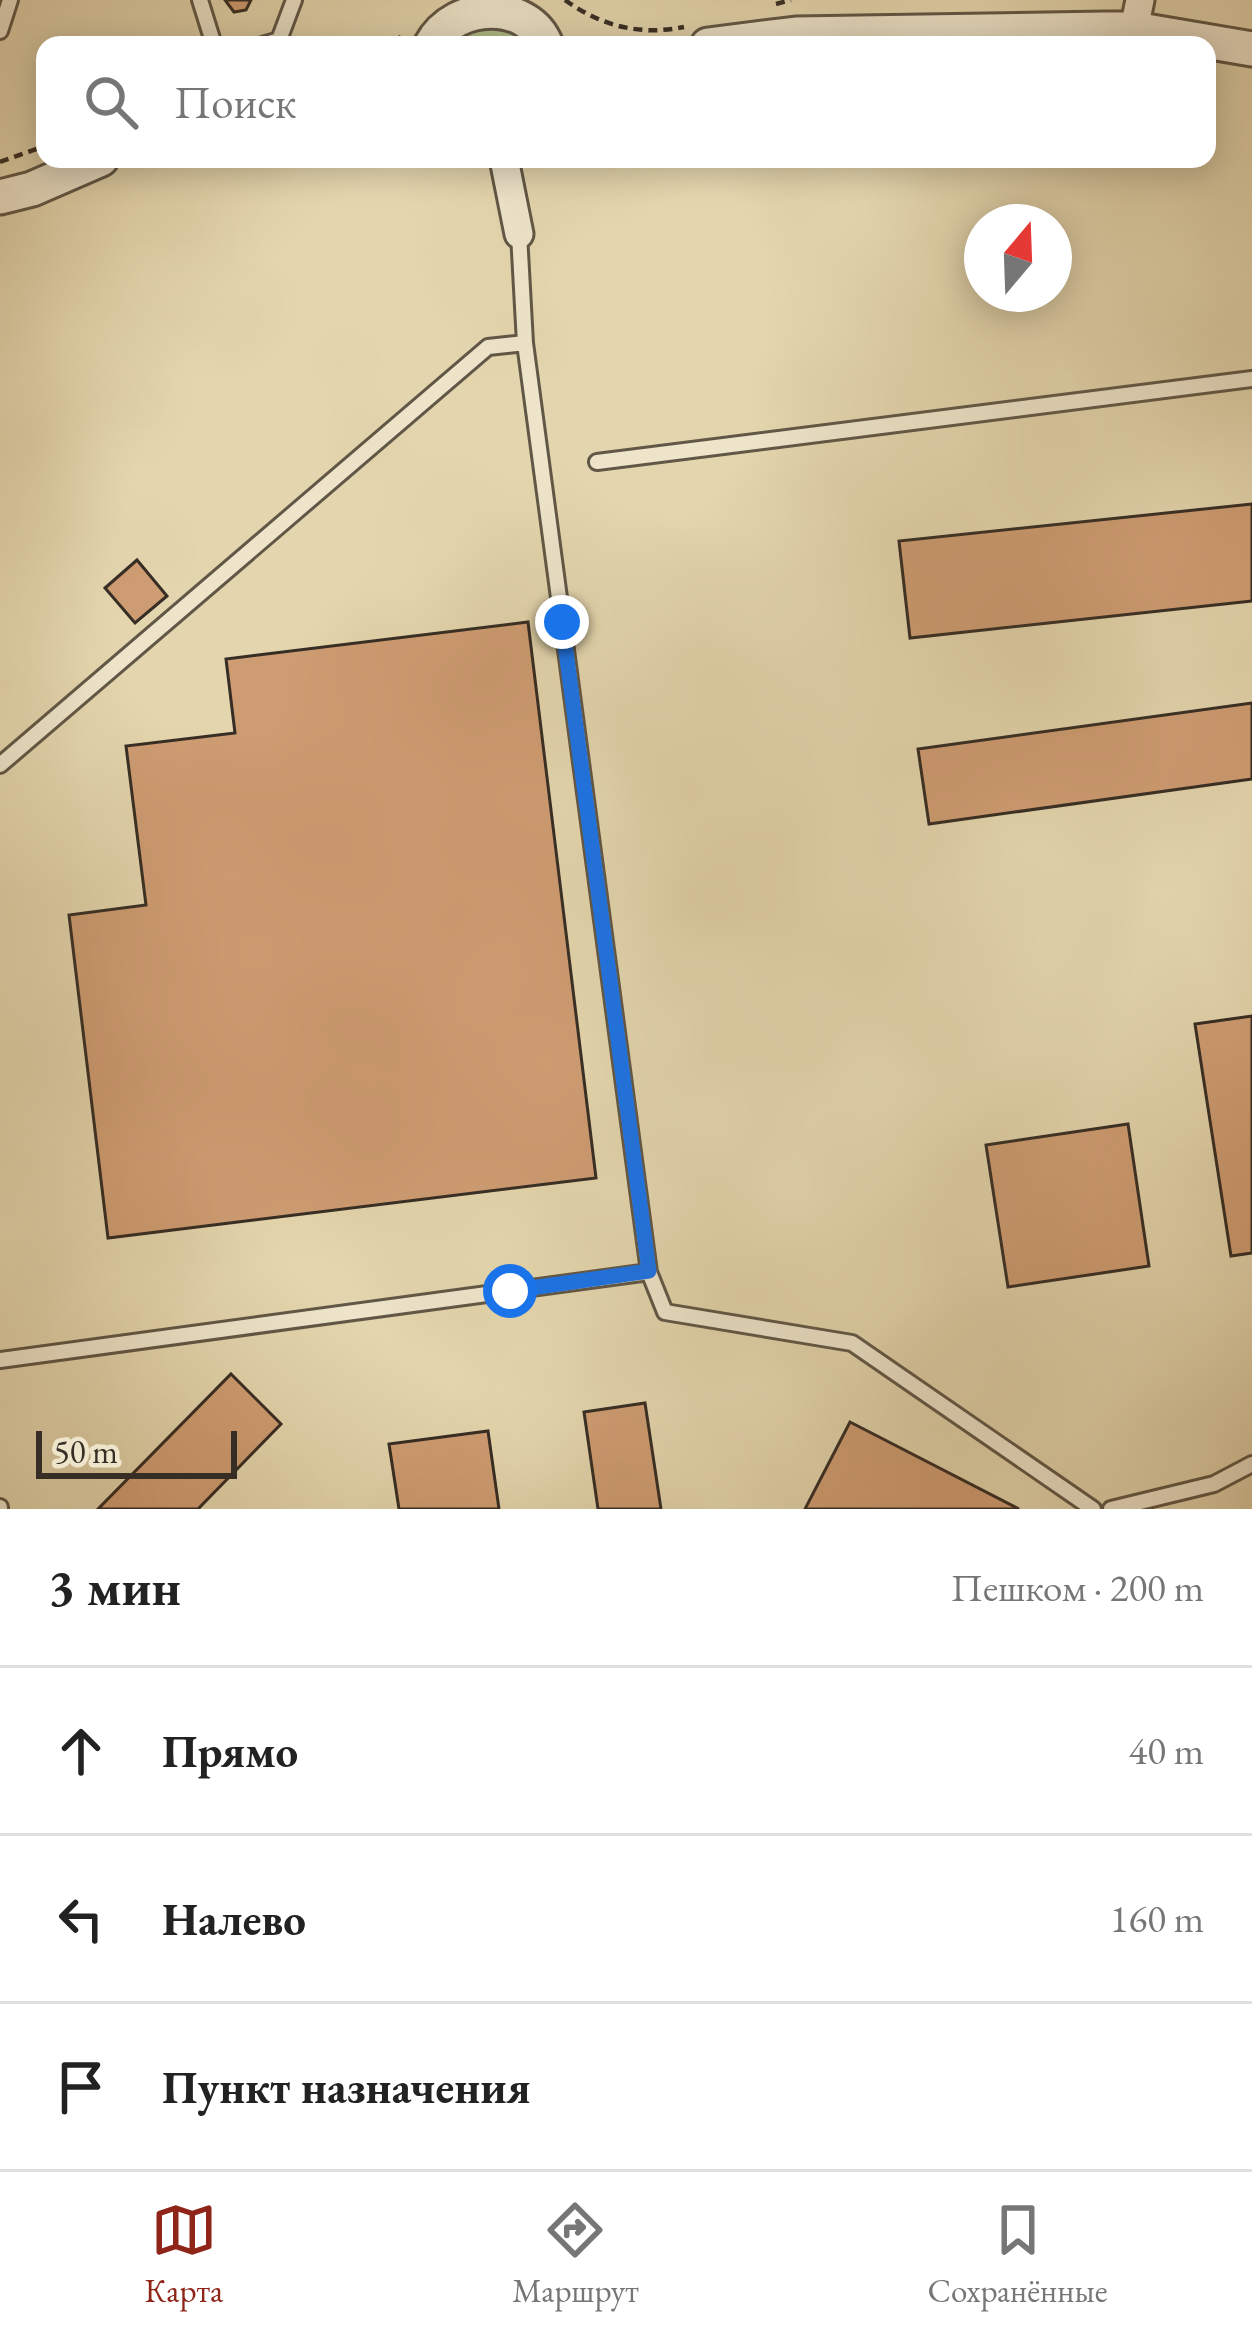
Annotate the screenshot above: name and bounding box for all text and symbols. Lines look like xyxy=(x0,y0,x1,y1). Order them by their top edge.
search box xyxy=(36,36,1216,168)
icon: search xyxy=(78,69,144,135)
text: Поиск xyxy=(174,73,296,131)
north arrow xyxy=(964,204,1072,312)
route end xyxy=(535,595,589,649)
route start xyxy=(483,1264,537,1318)
scale bar xyxy=(36,1425,237,1478)
text: 50 m xyxy=(54,1430,118,1473)
text: 3 мин xyxy=(48,1554,181,1620)
text: Пешком · 200 m xyxy=(951,1562,1204,1613)
icon: ahead xyxy=(48,1718,114,1784)
text: Прямо xyxy=(162,1722,298,1780)
text: 40 m xyxy=(1128,1725,1204,1776)
icon: left xyxy=(48,1886,114,1952)
text: Налево xyxy=(162,1890,306,1948)
text: 160 m xyxy=(1110,1893,1204,1944)
icon: arrive xyxy=(48,2054,114,2120)
text: Пункт назначения xyxy=(162,2058,531,2116)
tab: Карта xyxy=(144,2197,223,2312)
tab: Маршрут xyxy=(512,2197,639,2312)
tab: Сохранённые xyxy=(928,2197,1108,2312)

